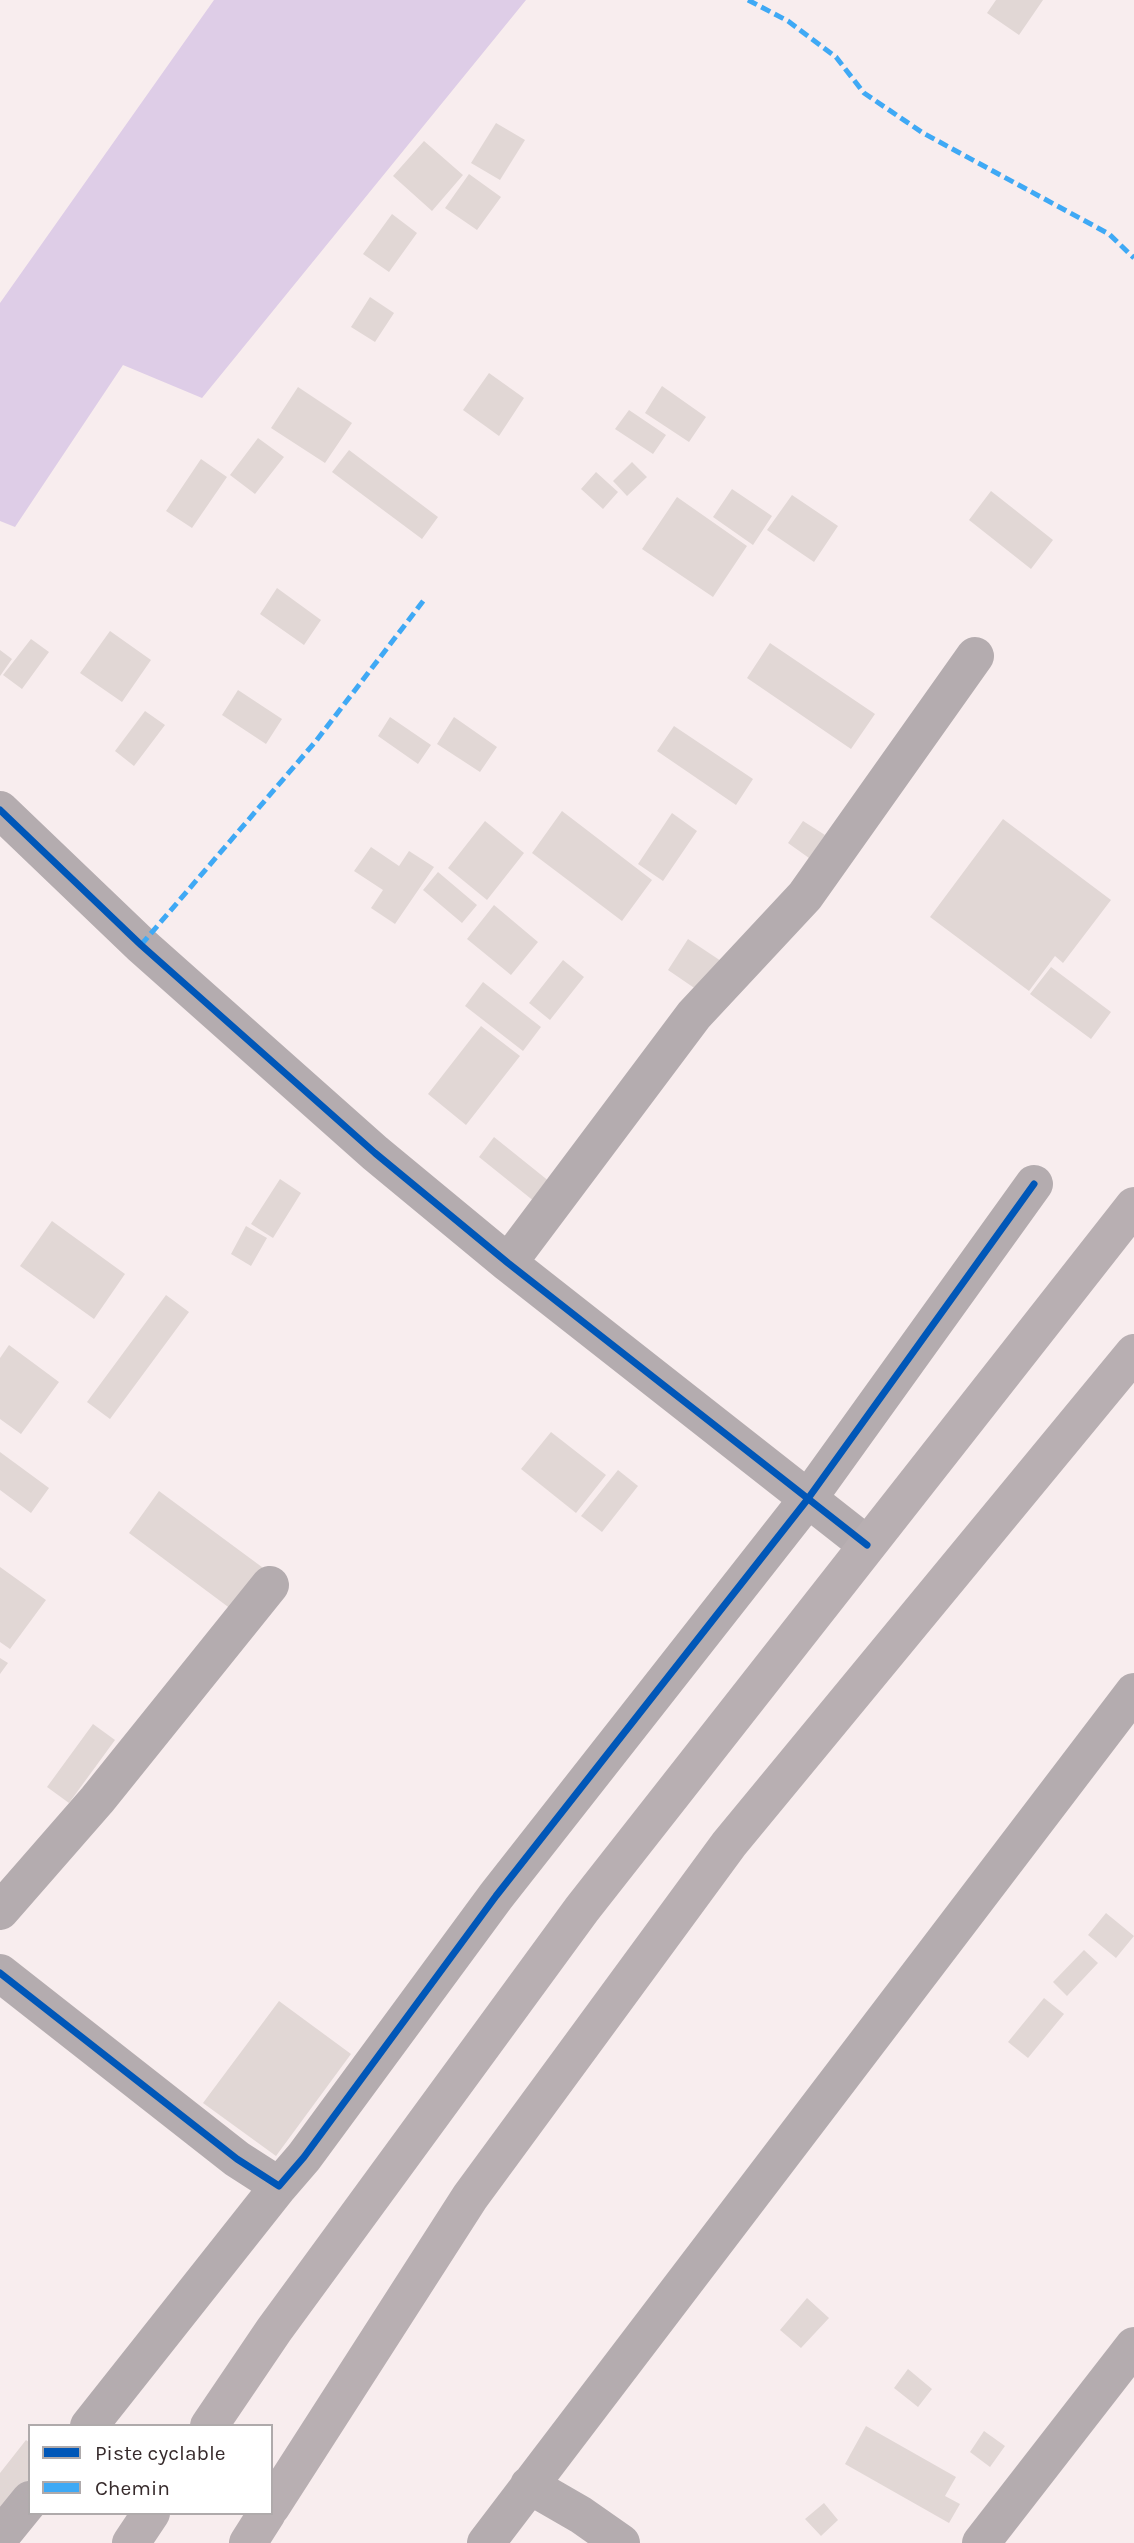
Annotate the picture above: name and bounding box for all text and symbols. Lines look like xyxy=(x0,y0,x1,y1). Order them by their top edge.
legend xyxy=(28,2424,273,2515)
text: Piste cyclable xyxy=(95,2441,226,2465)
text: Chemin xyxy=(95,2476,170,2500)

